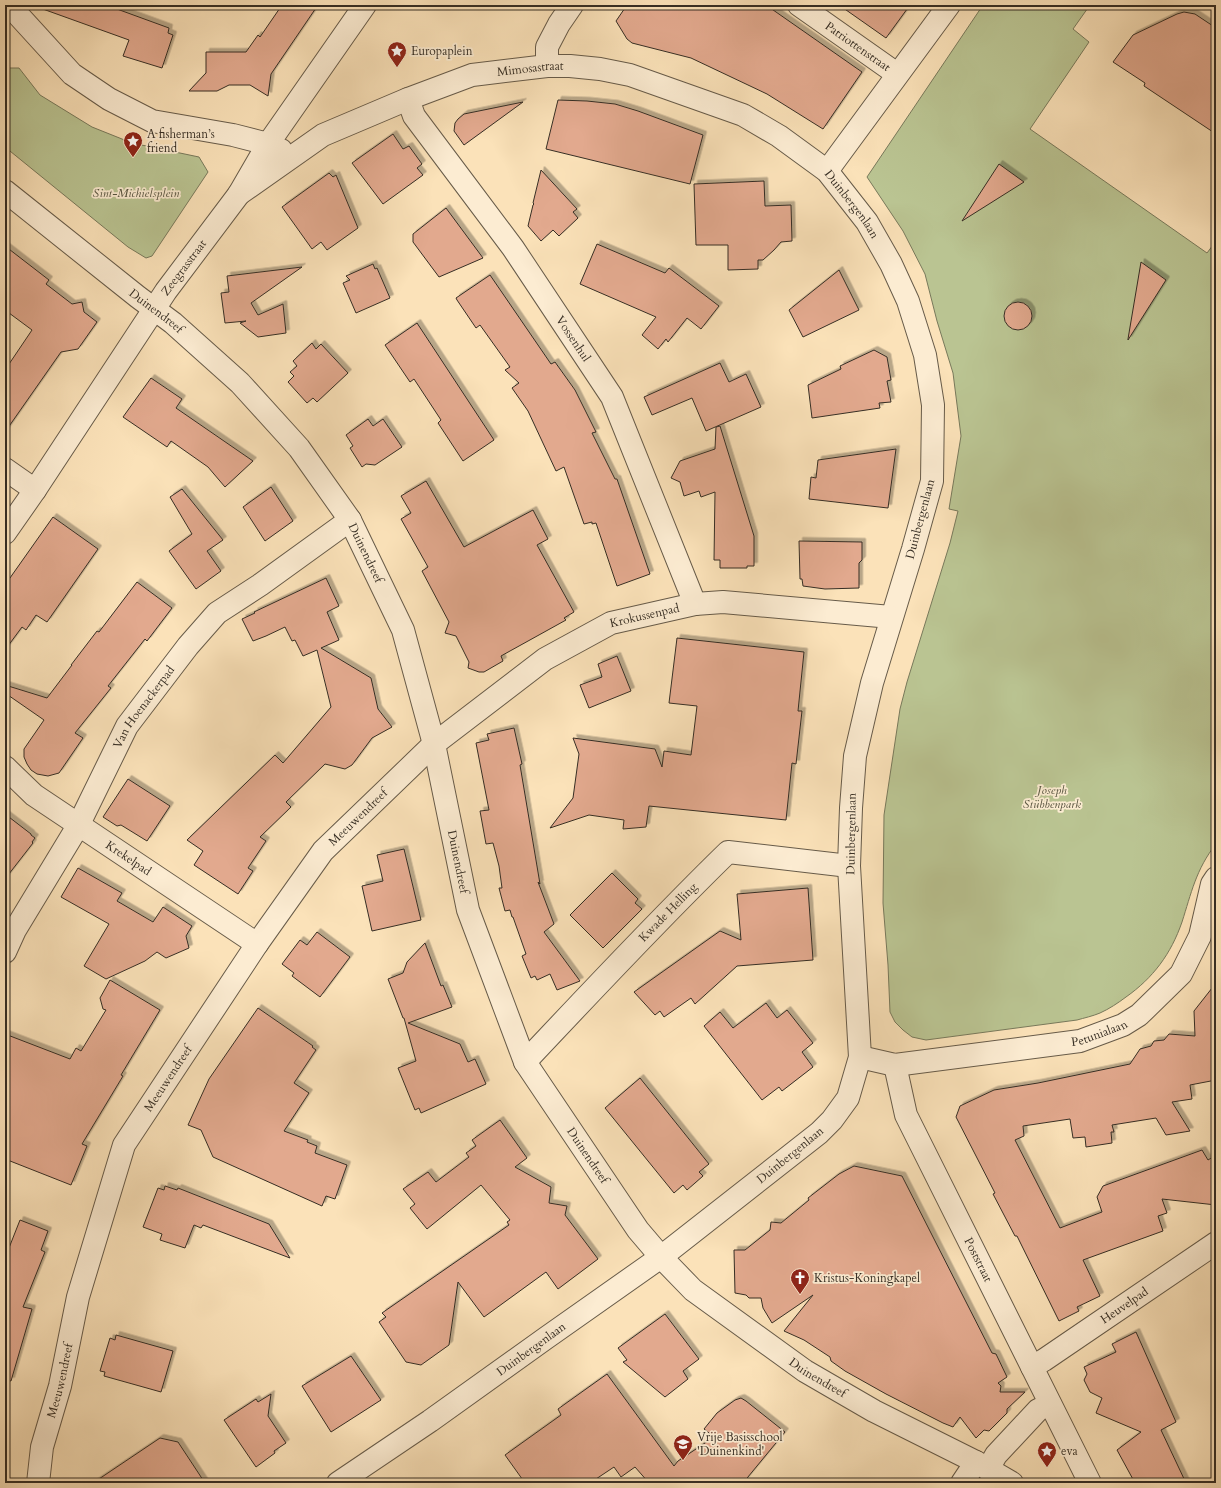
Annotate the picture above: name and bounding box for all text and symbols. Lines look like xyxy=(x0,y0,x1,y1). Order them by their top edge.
street label: Patriottenstraat xyxy=(822,18,894,75)
place icon: Europaplein xyxy=(386,40,408,68)
place label: Europaplein xyxy=(411,43,473,59)
street label: Mimosastraat xyxy=(496,58,564,80)
place label: A fisherman’s friend xyxy=(147,126,215,156)
place icon: A fisherman’s friend xyxy=(122,130,144,158)
street label: Duinbergenlaan xyxy=(821,166,883,241)
park label: Sint-Michielsplein xyxy=(93,185,179,201)
street label: Zeegrasstraat xyxy=(157,236,210,299)
street label: Duinendreef xyxy=(126,285,189,338)
street label: Vossenhul xyxy=(552,313,594,365)
street label: Duinbergenlaan xyxy=(902,477,938,561)
street label: Duinendreef xyxy=(345,520,388,587)
street label: Krokussenpad xyxy=(608,600,682,631)
street label: Van Hoenackerpad xyxy=(109,662,178,751)
park label: Joseph Stübbenpark xyxy=(1023,782,1081,812)
street label: Meeuwendreef xyxy=(325,784,393,849)
street label: Duinbergenlaan xyxy=(842,793,860,875)
street label: Duinendreef xyxy=(444,829,473,897)
street label: Krekelpad xyxy=(103,837,155,880)
street label: Kwade Helling xyxy=(635,879,701,945)
street label: Petunialaan xyxy=(1070,1016,1131,1050)
street label: Meeuwendreef xyxy=(140,1041,197,1115)
street label: Duinbergenlaan xyxy=(753,1123,827,1187)
street label: Duinendreef xyxy=(563,1124,614,1188)
street label: Poststraat xyxy=(961,1235,996,1285)
church icon: Kristus-Koningkapel xyxy=(789,1267,811,1295)
place label: Kristus-Koningkapel xyxy=(814,1270,920,1286)
street label: Heuvelpad xyxy=(1097,1283,1152,1327)
street label: Duinbergenlaan xyxy=(493,1318,569,1380)
street label: Meeuwendreef xyxy=(43,1340,77,1420)
street label: Duinendreef xyxy=(786,1354,851,1402)
place label: Vrije Basisschool 'Duinenkind' xyxy=(697,1429,782,1459)
school or university icon: Vrije Basisschool 'Duinenkind' xyxy=(672,1433,694,1461)
place icon: eva xyxy=(1036,1440,1058,1468)
place label: eva xyxy=(1061,1443,1079,1459)

